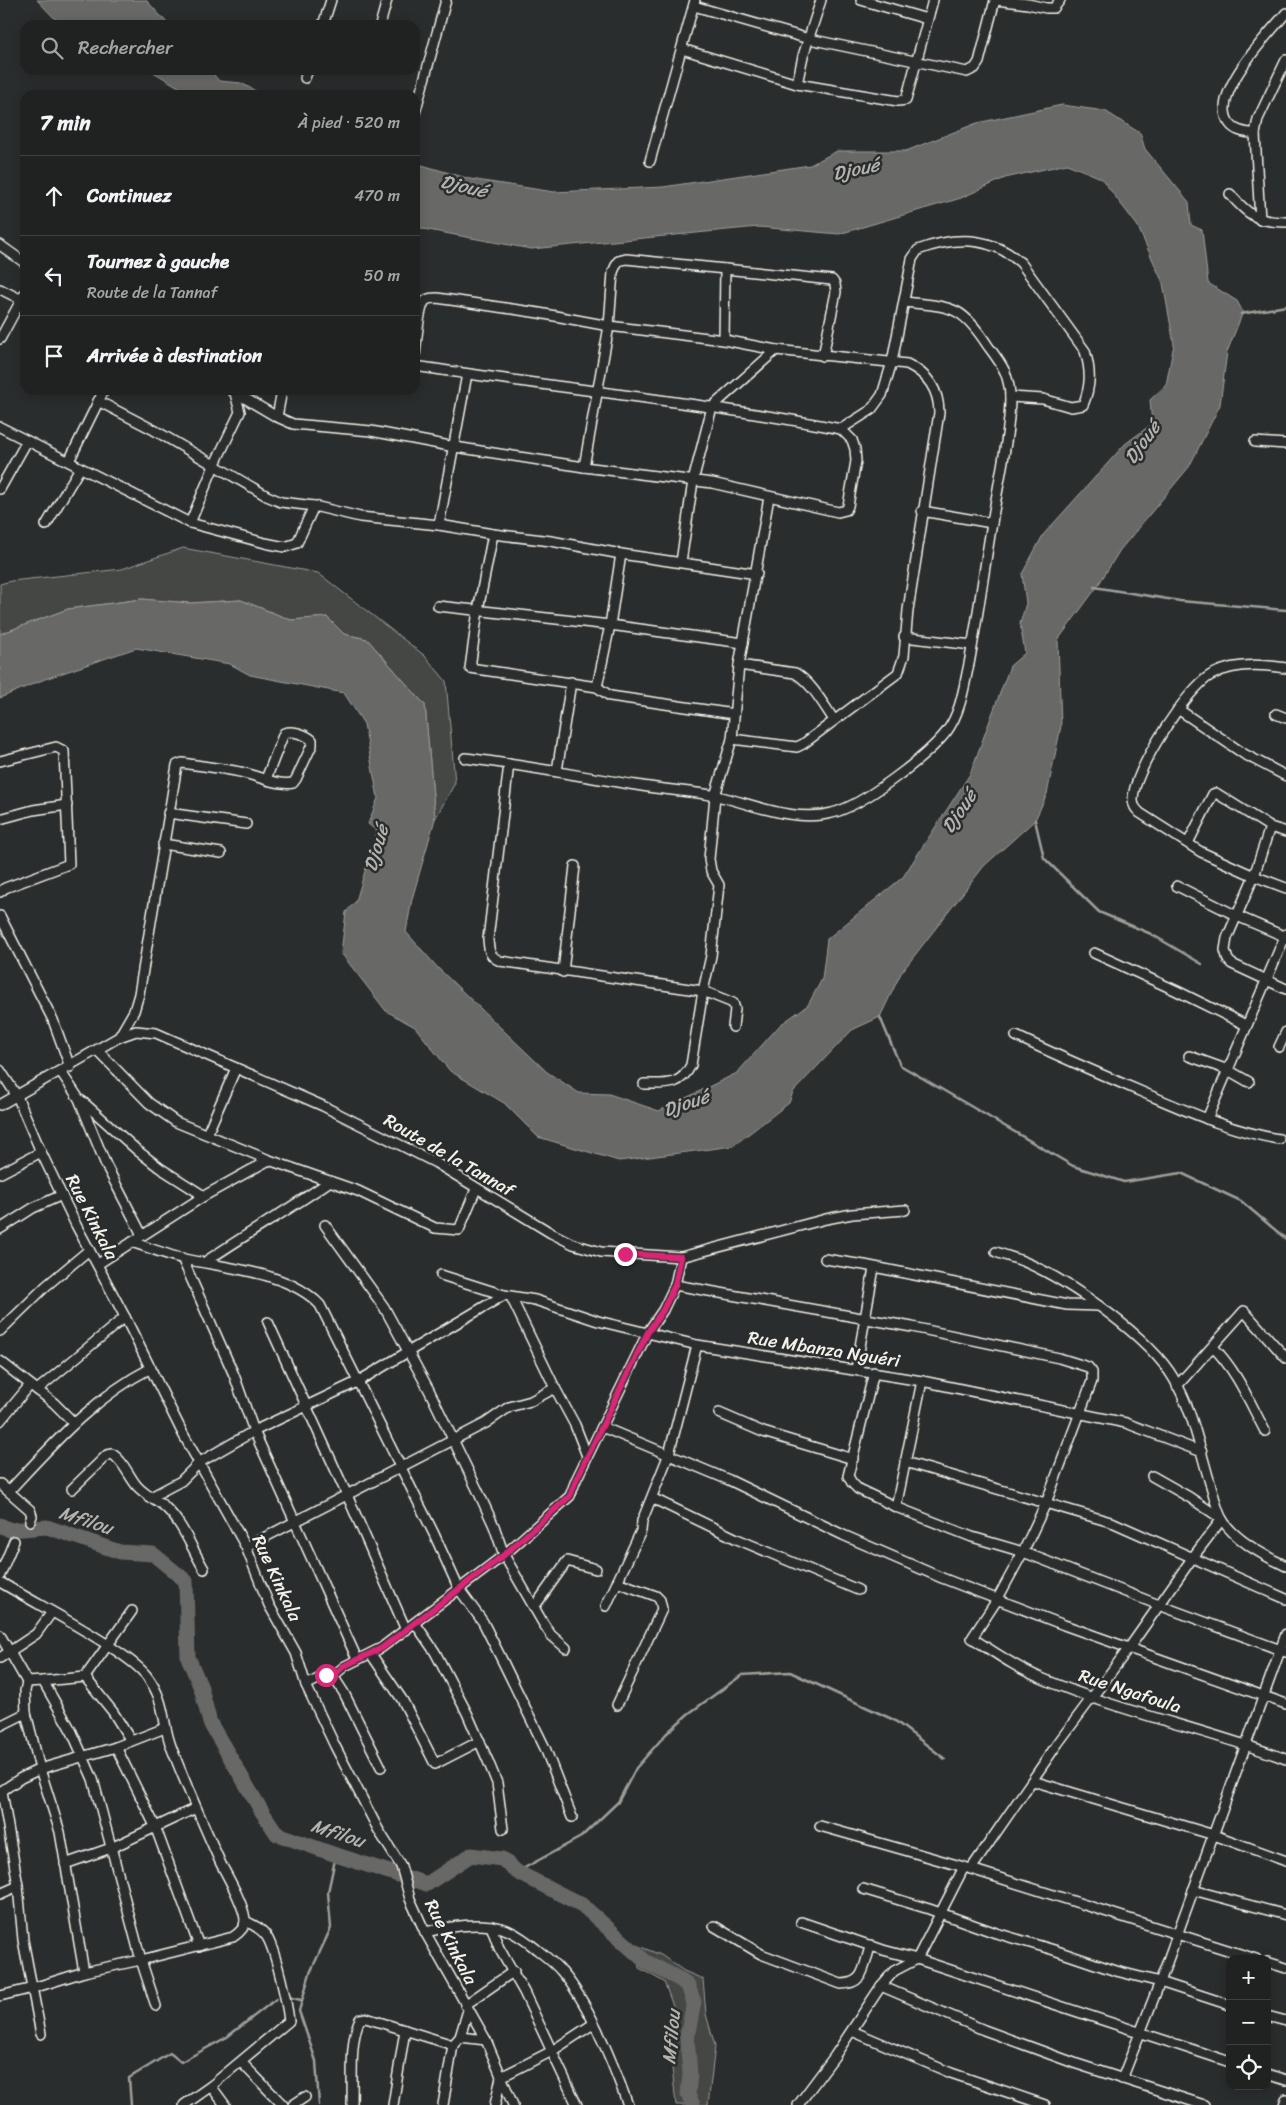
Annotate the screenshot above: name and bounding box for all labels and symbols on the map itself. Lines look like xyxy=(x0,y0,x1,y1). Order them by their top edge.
water label: Djoué xyxy=(830,147,886,190)
water label: Djoué xyxy=(437,165,494,208)
water label: Djoué xyxy=(1115,411,1171,471)
water label: Djoué xyxy=(932,780,988,840)
water label: Djoué xyxy=(354,818,399,875)
water label: Djoué xyxy=(658,1079,717,1126)
street label: Route de la Tannaf xyxy=(377,1104,522,1207)
street label: Rue Kinkala xyxy=(57,1168,128,1266)
route end xyxy=(614,1243,637,1266)
street label: Rue Mbanza Nguéri xyxy=(746,1321,903,1377)
water label: Mfilou xyxy=(55,1496,120,1545)
street label: Rue Kinkala xyxy=(243,1529,312,1628)
street label: Rue Ngafoula xyxy=(1075,1659,1185,1723)
route start xyxy=(315,1664,338,1687)
water label: Mfilou xyxy=(307,1809,372,1858)
street label: Rue Kinkala xyxy=(416,1893,487,1991)
water label: Mfilou xyxy=(652,2005,690,2066)

